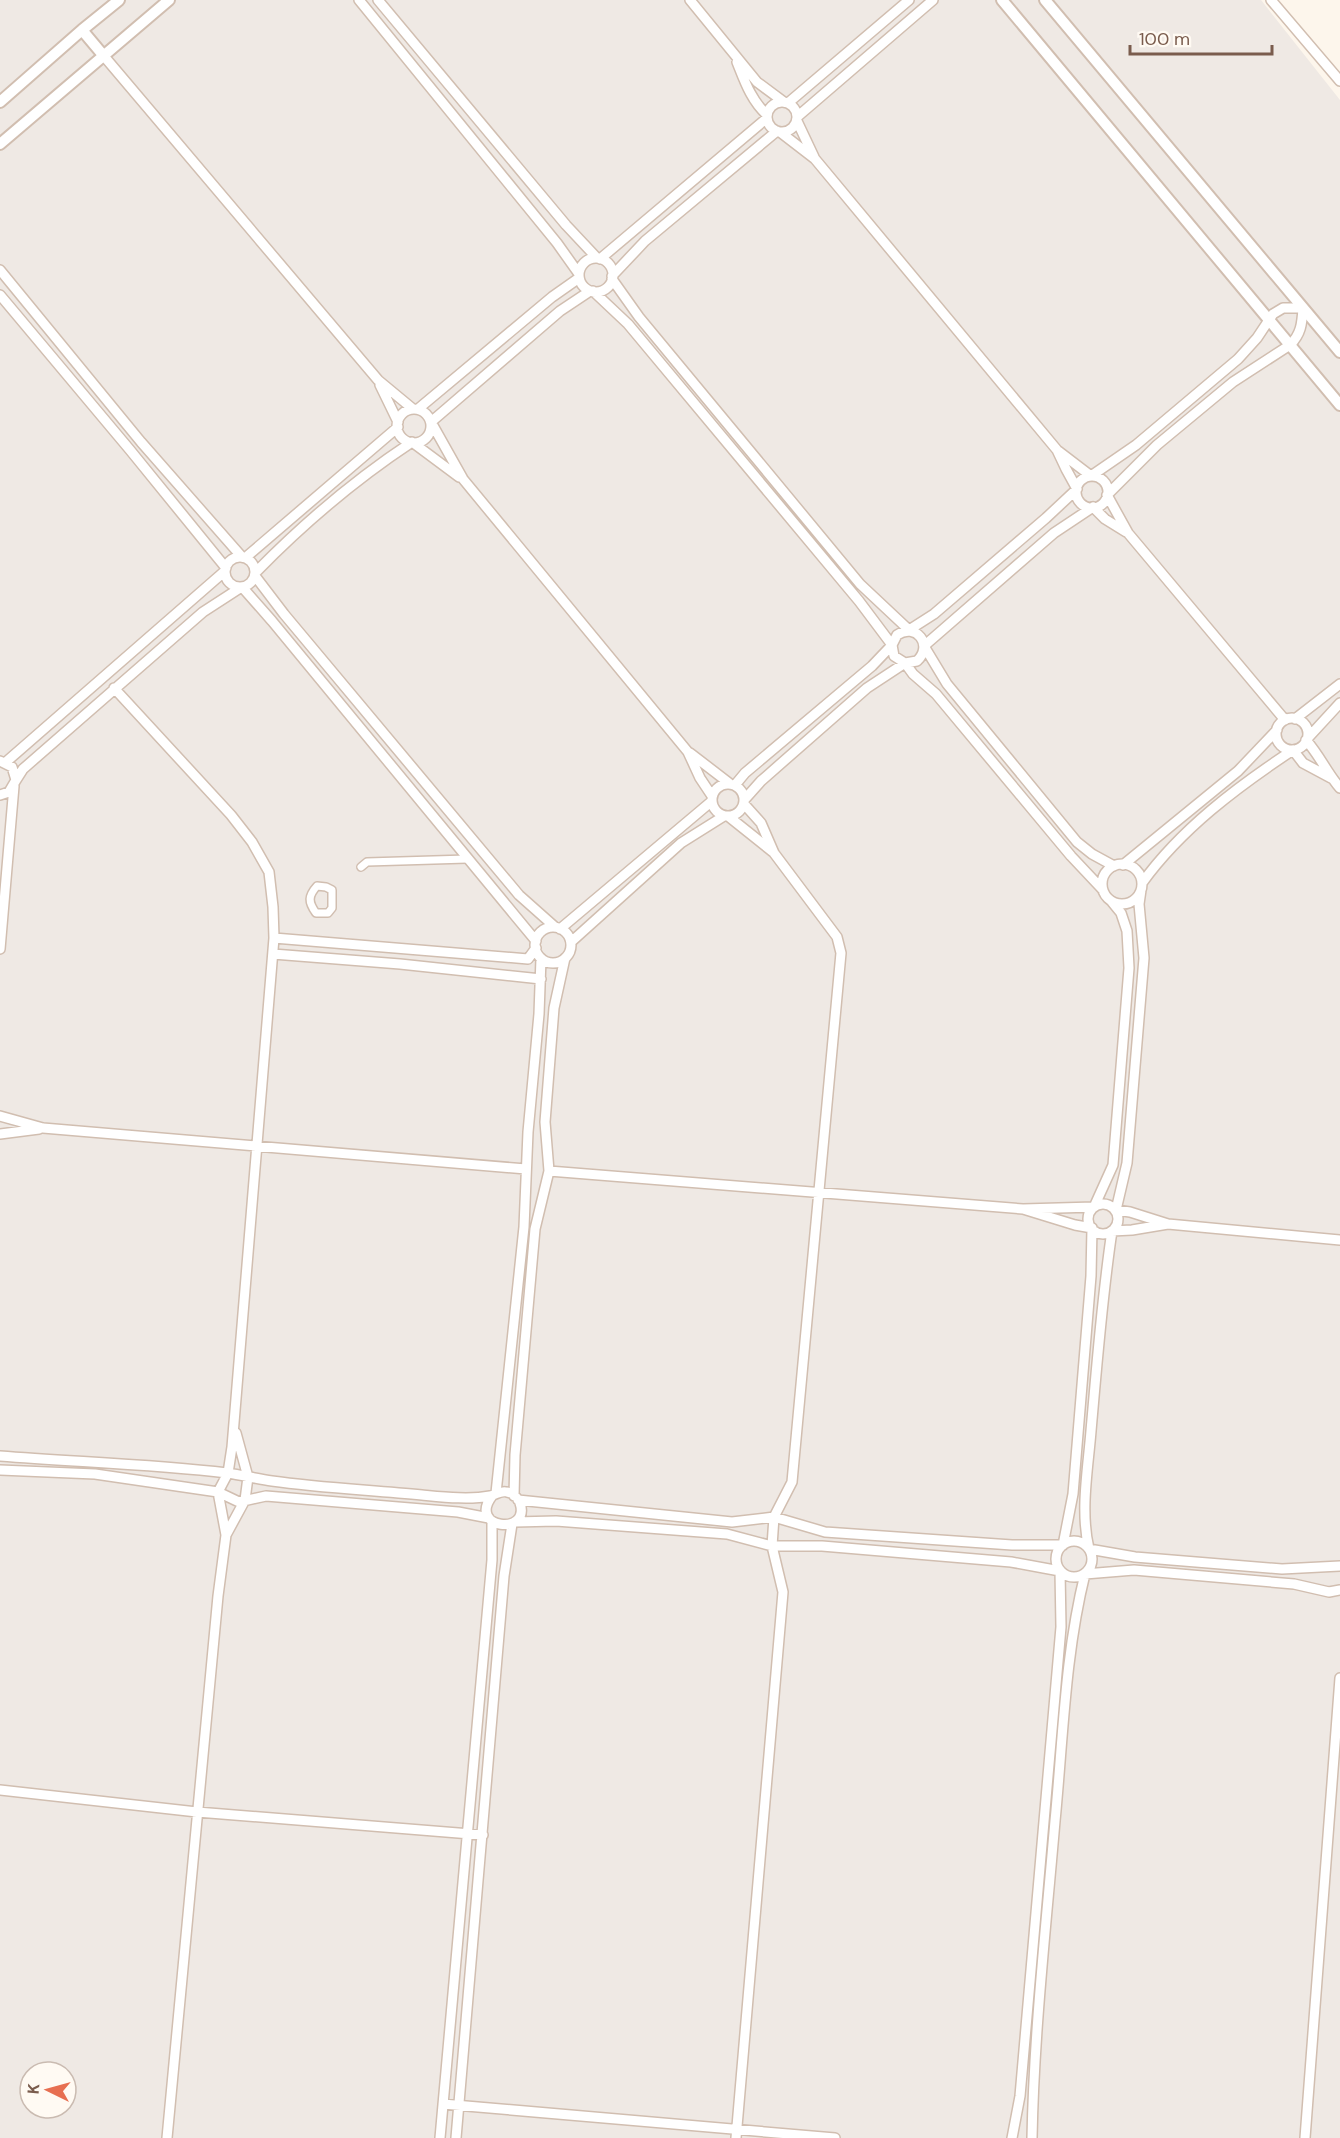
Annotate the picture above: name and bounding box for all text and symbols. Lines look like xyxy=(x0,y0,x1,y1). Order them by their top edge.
scale bar xyxy=(1130,18,1272,56)
text: 100 m xyxy=(1139,27,1190,51)
north arrow xyxy=(18,2060,78,2120)
text: K xyxy=(23,2082,45,2095)

